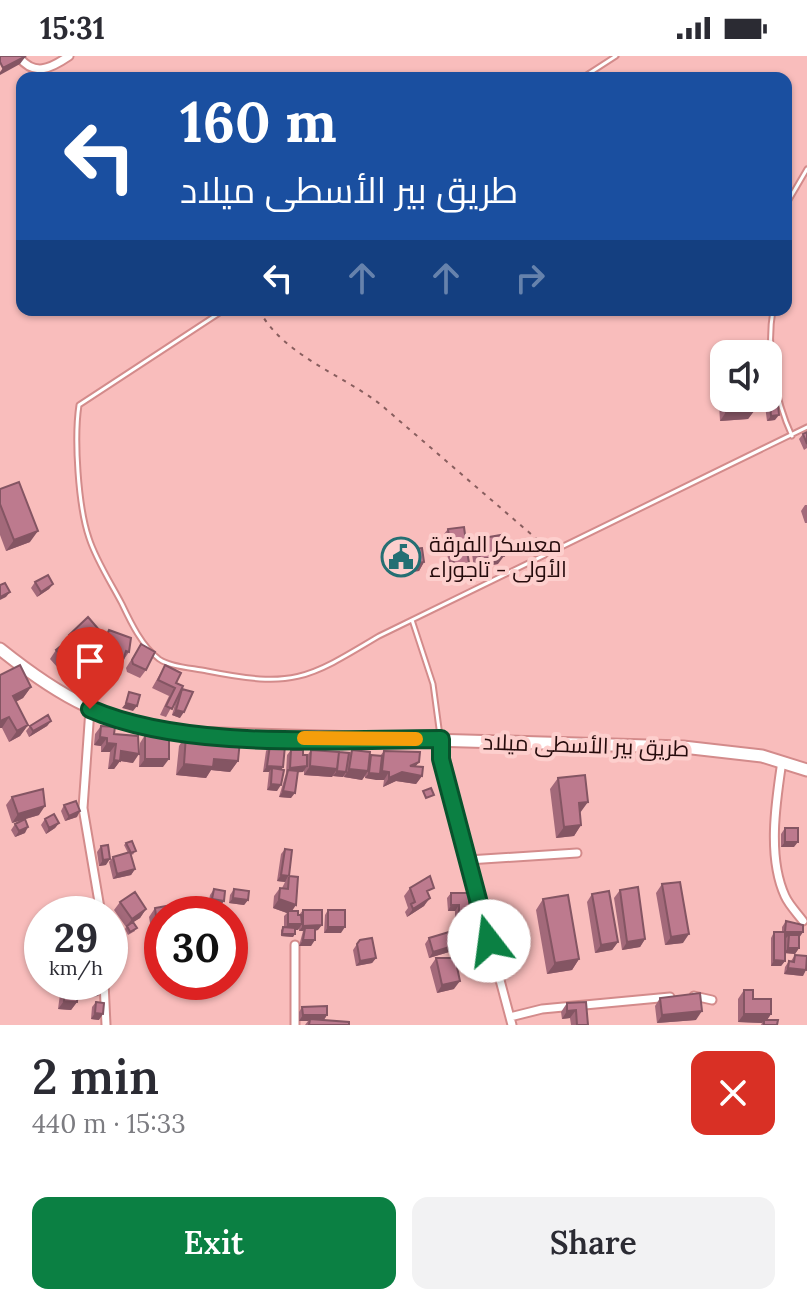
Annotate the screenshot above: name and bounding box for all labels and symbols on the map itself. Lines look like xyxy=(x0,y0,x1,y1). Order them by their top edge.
place label: معسكر الفرقة الأولى - تاجوراء xyxy=(429,530,567,583)
public building icon: معسكر الفرقة الأولى - تاجوراء xyxy=(380,536,422,578)
pin xyxy=(56,627,124,709)
street label: طريق بير الأسطى ميلاد xyxy=(482,727,690,763)
speed limit sign: 30 xyxy=(144,896,248,1000)
position arrow xyxy=(447,899,531,983)

